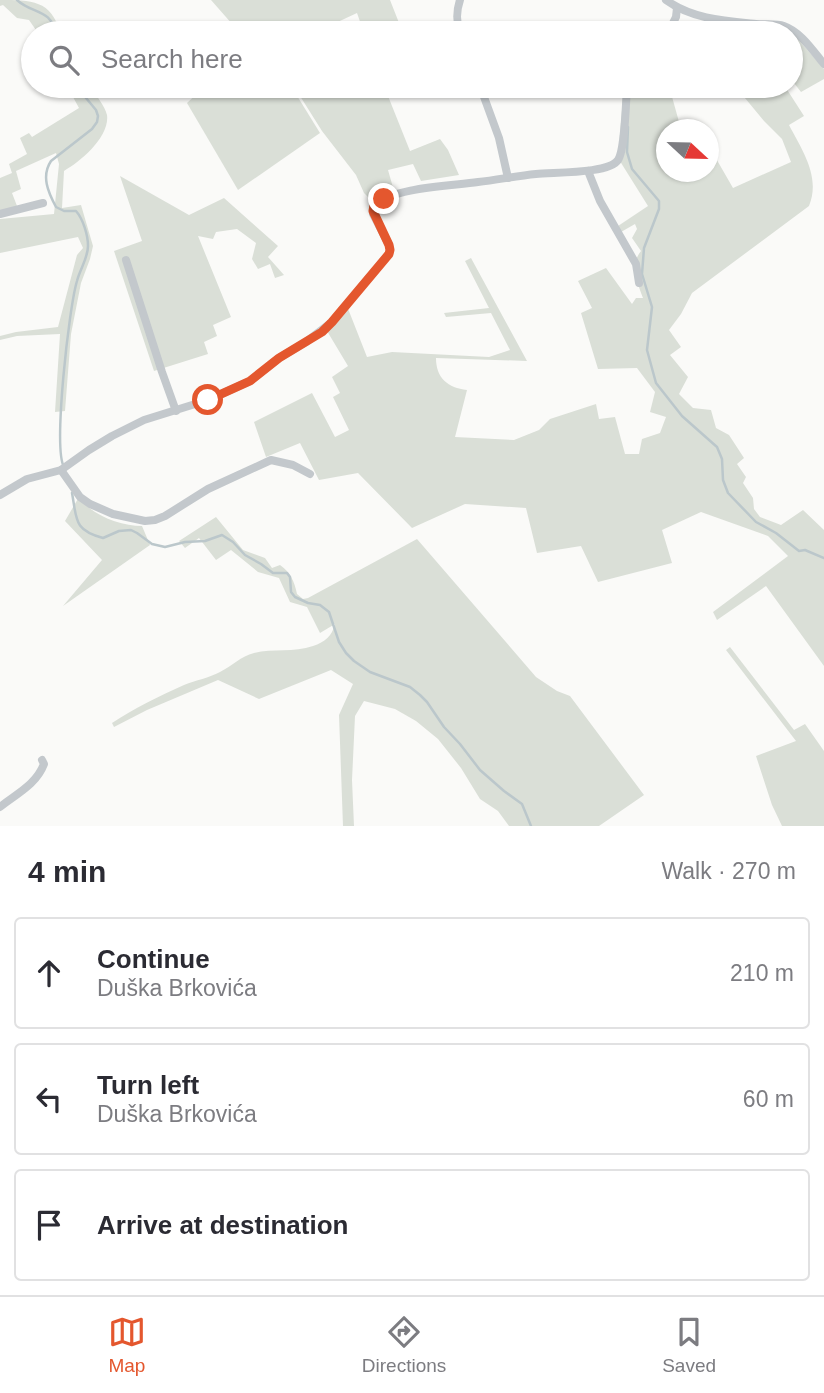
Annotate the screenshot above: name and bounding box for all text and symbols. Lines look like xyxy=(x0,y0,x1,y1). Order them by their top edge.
search box xyxy=(21,21,803,98)
icon: search xyxy=(45,41,83,79)
text: Search here xyxy=(101,44,243,74)
north arrow xyxy=(656,119,719,182)
route end xyxy=(368,183,399,214)
route start xyxy=(192,384,223,415)
text: 4 min xyxy=(28,855,106,888)
text: Walk · 270 m xyxy=(661,858,796,884)
text: Continue xyxy=(97,944,210,974)
icon: ahead xyxy=(30,954,68,992)
text: 210 m xyxy=(730,960,794,986)
text: Duška Brkovića xyxy=(97,975,257,1001)
text: Turn left xyxy=(97,1070,199,1100)
icon: left xyxy=(30,1080,68,1118)
text: 60 m xyxy=(743,1086,794,1112)
text: Duška Brkovića xyxy=(97,1101,257,1127)
icon: arrive xyxy=(30,1206,68,1244)
text: Arrive at destination xyxy=(97,1210,348,1240)
tab: Map xyxy=(108,1313,146,1377)
tab: Directions xyxy=(362,1313,446,1377)
tab: Saved xyxy=(662,1313,716,1377)

